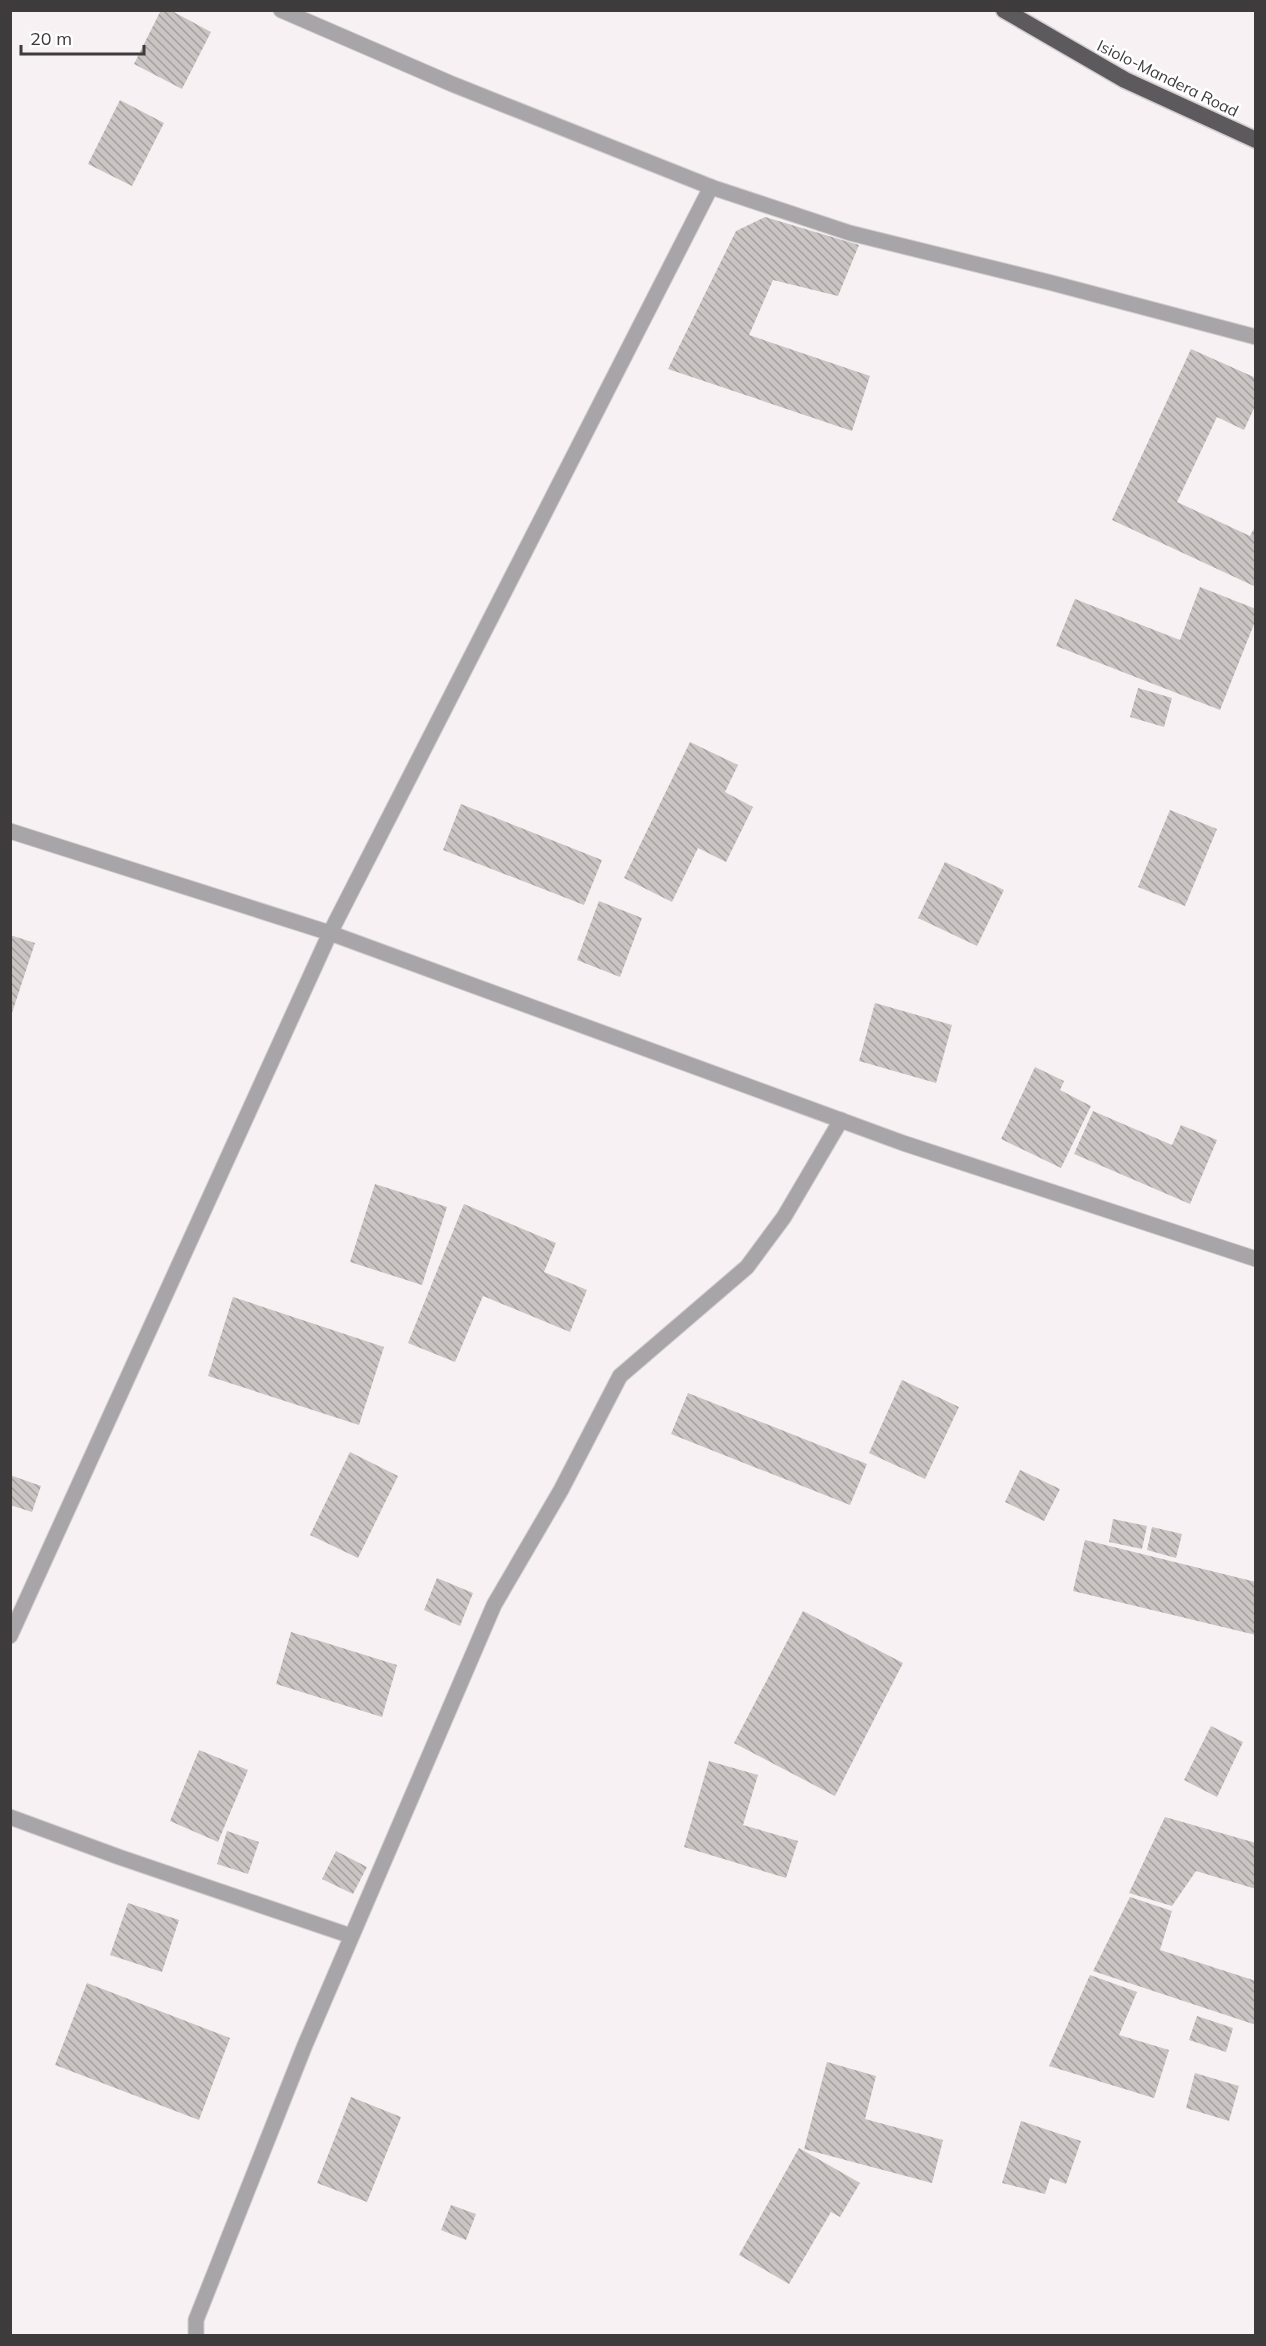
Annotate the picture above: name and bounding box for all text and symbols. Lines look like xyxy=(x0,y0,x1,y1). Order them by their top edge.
scale bar xyxy=(21,18,144,56)
text: 20 m xyxy=(30,27,72,50)
street label: Isiolo-Mandera Road xyxy=(1094,35,1242,121)

